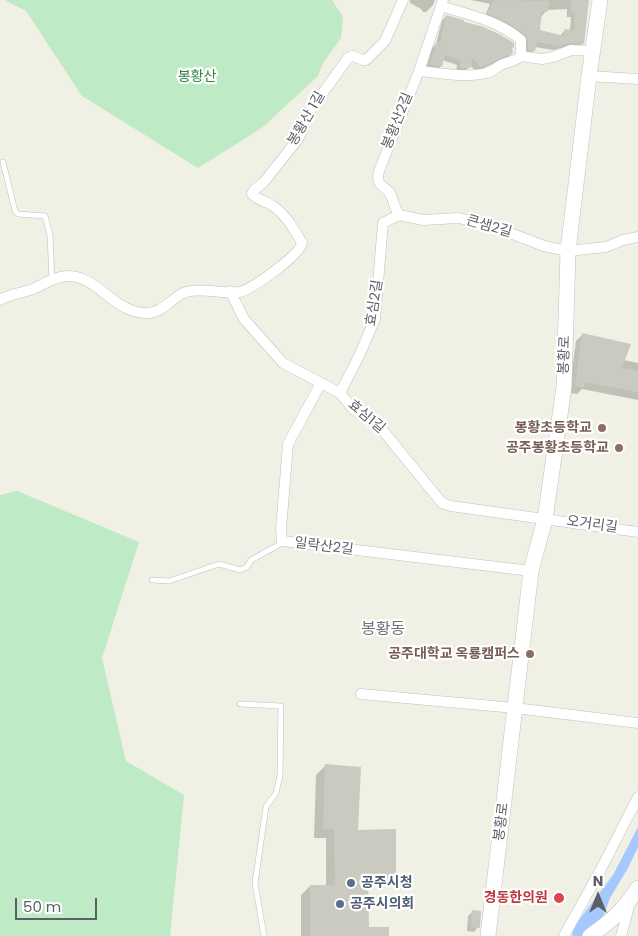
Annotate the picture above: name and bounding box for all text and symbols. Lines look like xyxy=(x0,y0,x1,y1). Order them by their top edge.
park label: 봉황산 xyxy=(178,69,216,85)
street label: 봉황산 1길 xyxy=(285,89,329,149)
street label: 봉황산2길 xyxy=(379,90,417,152)
street label: 큰샘2길 xyxy=(464,212,514,242)
street label: 효심2길 xyxy=(363,279,387,327)
street label: 봉황로 xyxy=(556,335,574,375)
street label: 효심1길 xyxy=(344,397,388,437)
place label: 봉황초등학교 xyxy=(515,420,592,436)
marker: 봉황초등학교 xyxy=(596,422,608,434)
place label: 공주봉황초등학교 xyxy=(506,440,609,456)
marker: 공주봉황초등학교 xyxy=(613,442,625,454)
street label: 오거리길 xyxy=(565,513,619,537)
street label: 일락산2길 xyxy=(293,535,355,559)
district label: 봉황동 xyxy=(361,620,405,640)
place label: 공주대학교 옥룡캠퍼스 xyxy=(388,646,520,662)
marker: 공주대학교 옥룡캠퍼스 xyxy=(524,648,536,660)
street label: 봉황로 xyxy=(491,802,513,842)
north arrow xyxy=(573,871,623,921)
text: N xyxy=(593,871,603,891)
place label: 공주시청 xyxy=(361,875,413,891)
marker: 공주시청 xyxy=(345,877,357,889)
scale bar xyxy=(18,888,100,920)
place label: 경동한의원 xyxy=(484,890,548,906)
marker: 경동한의원 xyxy=(552,891,566,905)
text: 50 m xyxy=(23,896,61,917)
place label: 공주시의회 xyxy=(350,896,414,912)
marker: 공주시의회 xyxy=(334,898,346,910)

